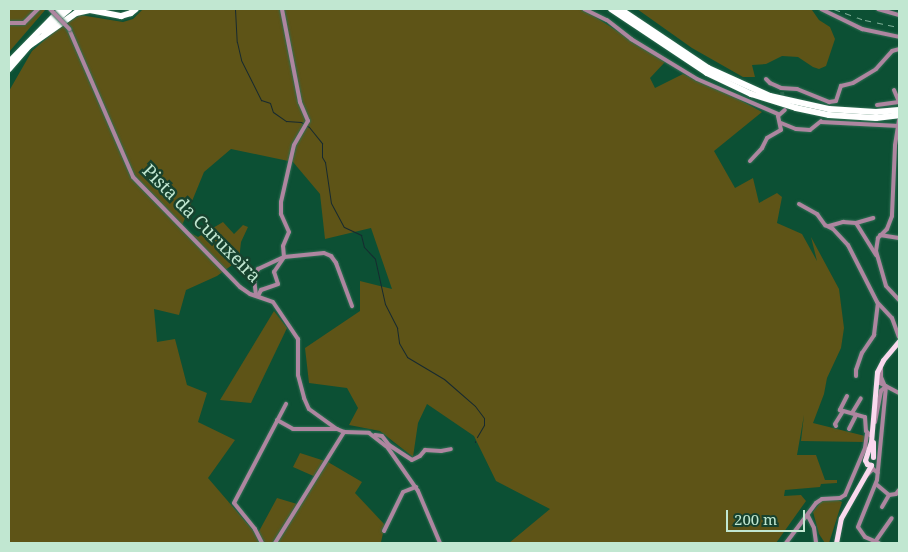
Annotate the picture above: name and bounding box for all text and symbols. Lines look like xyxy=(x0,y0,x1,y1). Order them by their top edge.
street label: Pista da Curuxeira xyxy=(138,159,266,287)
scale bar xyxy=(728,500,807,532)
text: 200 m xyxy=(734,509,777,529)

